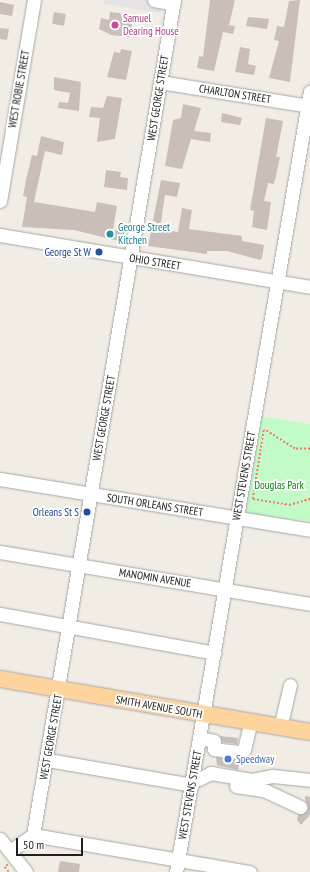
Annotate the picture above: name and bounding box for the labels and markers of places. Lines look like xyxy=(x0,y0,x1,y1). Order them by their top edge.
place label: Samuel Dearing House xyxy=(123,12,179,38)
marker: Samuel Dearing House xyxy=(110,20,120,30)
place label: George Street Kitchen xyxy=(118,221,170,247)
marker: George Street Kitchen xyxy=(105,229,115,239)
place label: George St W xyxy=(44,245,91,259)
marker: George St W xyxy=(94,247,104,257)
place label: Orleans St S xyxy=(33,505,79,519)
marker: Orleans St S xyxy=(82,507,92,517)
place label: Speedway xyxy=(236,752,274,766)
marker: Speedway xyxy=(223,754,233,764)

